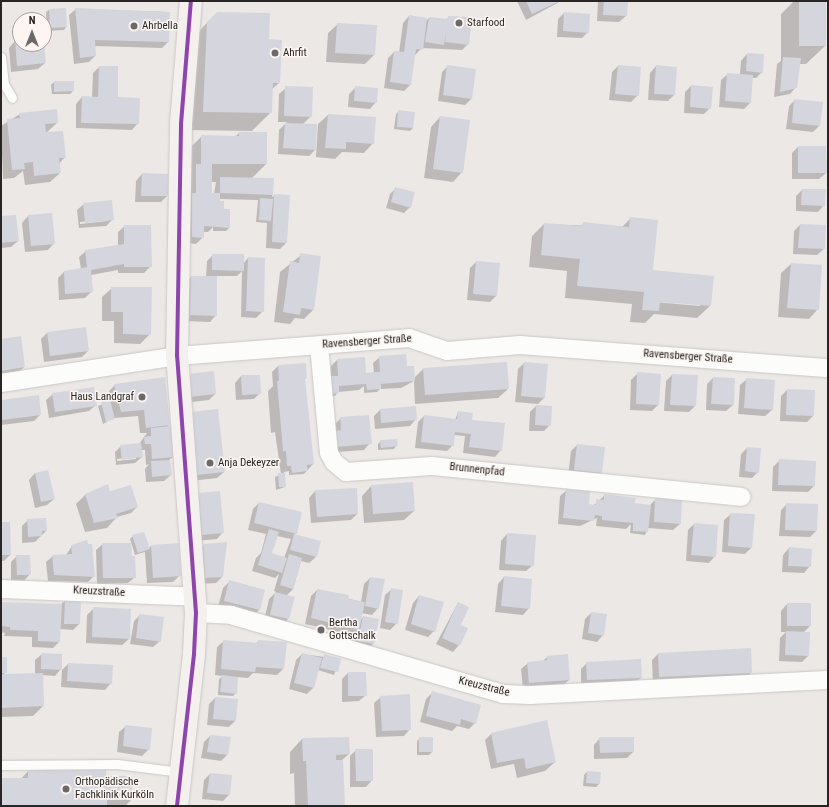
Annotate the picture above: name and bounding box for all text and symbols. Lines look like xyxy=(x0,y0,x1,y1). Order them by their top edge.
north arrow xyxy=(12,12,52,52)
text: N xyxy=(29,14,35,27)
place label: Starfood xyxy=(467,16,505,30)
marker: Starfood xyxy=(454,18,464,28)
place label: Ahrbella xyxy=(142,19,178,33)
marker: Ahrbella xyxy=(129,21,139,31)
place label: Ahrfit xyxy=(283,46,307,60)
marker: Ahrfit xyxy=(270,48,280,58)
street label: Ravensberger Straße xyxy=(322,332,412,352)
street label: Ravensberger Straße xyxy=(643,347,733,367)
place label: Haus Landgraf xyxy=(70,390,134,404)
marker: Haus Landgraf xyxy=(137,392,147,402)
place label: Anja Dekeyzer xyxy=(218,456,279,470)
marker: Anja Dekeyzer xyxy=(205,458,215,468)
street label: Brunnenpfad xyxy=(449,461,505,479)
street label: Kreuzstraße xyxy=(73,584,125,600)
place label: Bertha Gottschalk xyxy=(329,617,376,643)
marker: Bertha Gottschalk xyxy=(316,625,326,635)
street label: Kreuzstraße xyxy=(457,674,511,700)
place label: Orthopädische Fachklinik Kurköln xyxy=(75,776,154,802)
marker: Orthopädische Fachklinik Kurköln xyxy=(60,783,72,795)

